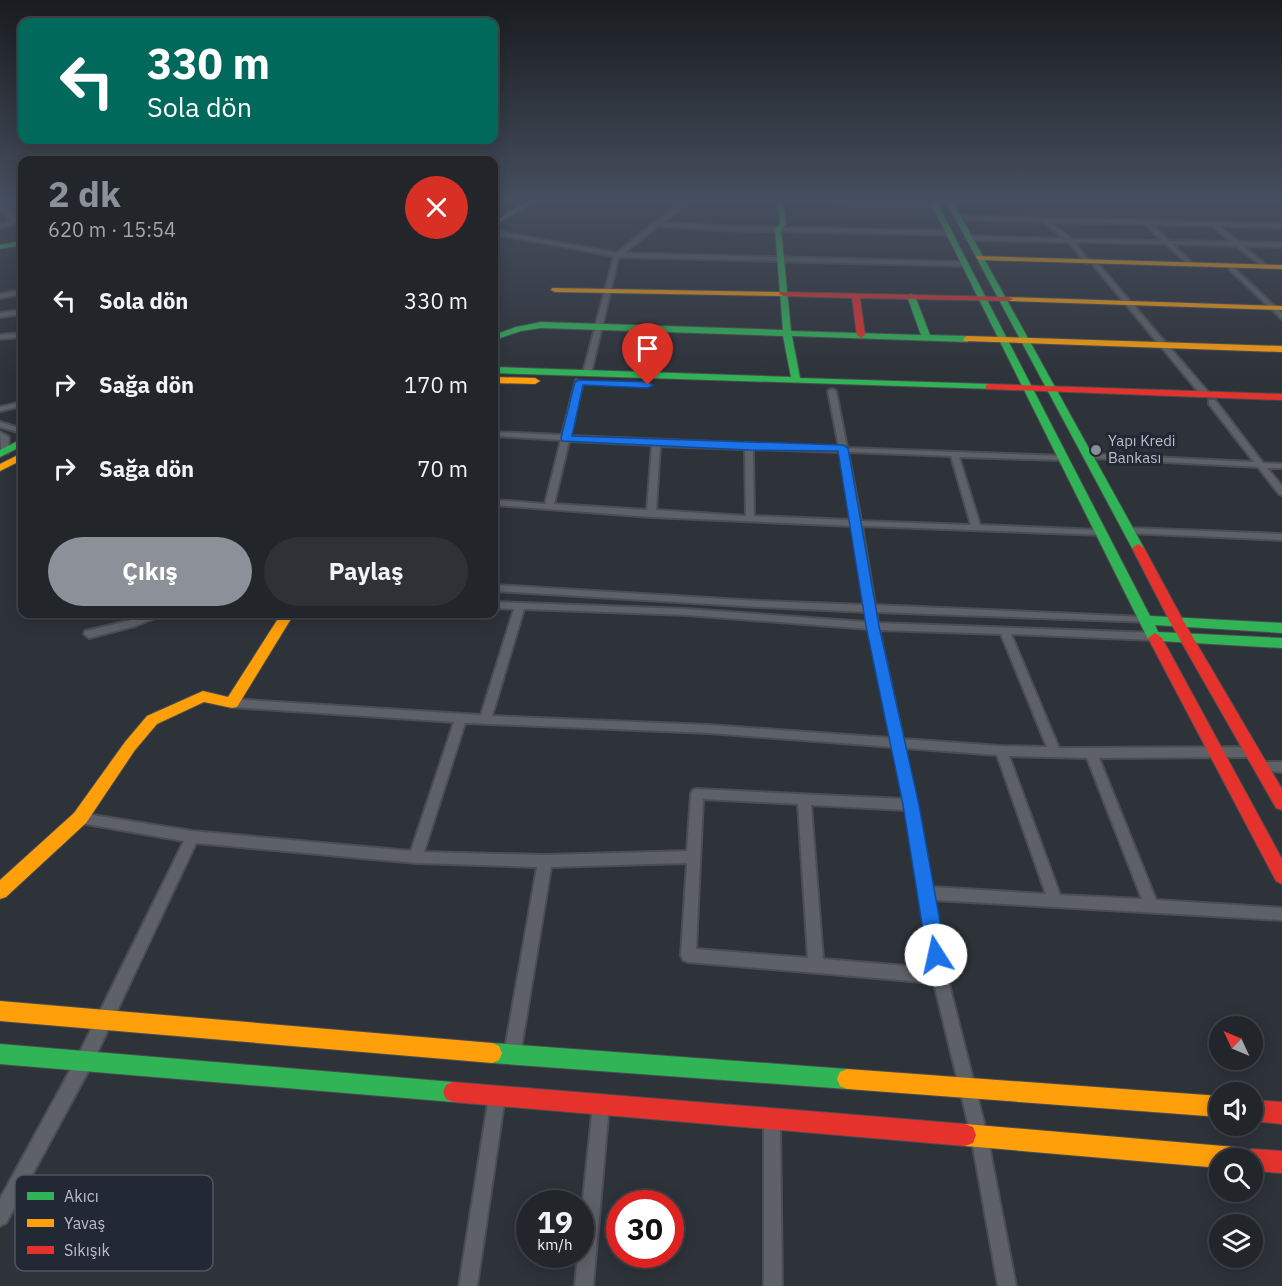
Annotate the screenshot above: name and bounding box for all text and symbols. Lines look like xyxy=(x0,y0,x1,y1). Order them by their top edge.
text: 330 m xyxy=(147,36,270,91)
icon: left xyxy=(48,42,126,120)
text: Sola dön xyxy=(147,89,252,124)
text: 2 dk xyxy=(48,170,121,217)
button: close xyxy=(405,176,468,239)
text: 620 m · 15:54 xyxy=(48,216,176,243)
icon: left xyxy=(48,284,81,317)
text: Sola dön xyxy=(99,286,188,315)
text: 330 m xyxy=(404,286,468,315)
pin xyxy=(622,323,673,385)
icon: arrive xyxy=(631,332,664,365)
icon: right xyxy=(48,368,81,401)
text: Sağa dön xyxy=(99,370,194,399)
text: 170 m xyxy=(404,370,468,399)
place label: Yapı Kredi Bankası xyxy=(1108,431,1176,467)
marker: Yapı Kredi Bankası xyxy=(1089,443,1103,457)
icon: right xyxy=(48,452,81,485)
text: Sağa dön xyxy=(99,454,194,483)
text: 70 m xyxy=(417,454,468,483)
button: Çıkış xyxy=(48,537,252,606)
button: Paylaş xyxy=(264,537,468,606)
position arrow xyxy=(904,923,968,987)
north arrow xyxy=(1209,1016,1263,1070)
map controls xyxy=(1209,1016,1263,1268)
button: sound xyxy=(1209,1082,1263,1136)
button: search xyxy=(1209,1148,1263,1202)
legend xyxy=(15,1175,213,1271)
text: Akıcı xyxy=(64,1186,99,1206)
speed limit sign: 30 xyxy=(606,1190,684,1268)
text: 19 xyxy=(537,1202,573,1241)
text: Yavaş xyxy=(64,1213,105,1233)
button: layers xyxy=(1209,1214,1263,1268)
text: km/h xyxy=(537,1235,573,1254)
text: Sıkışık xyxy=(64,1240,111,1260)

